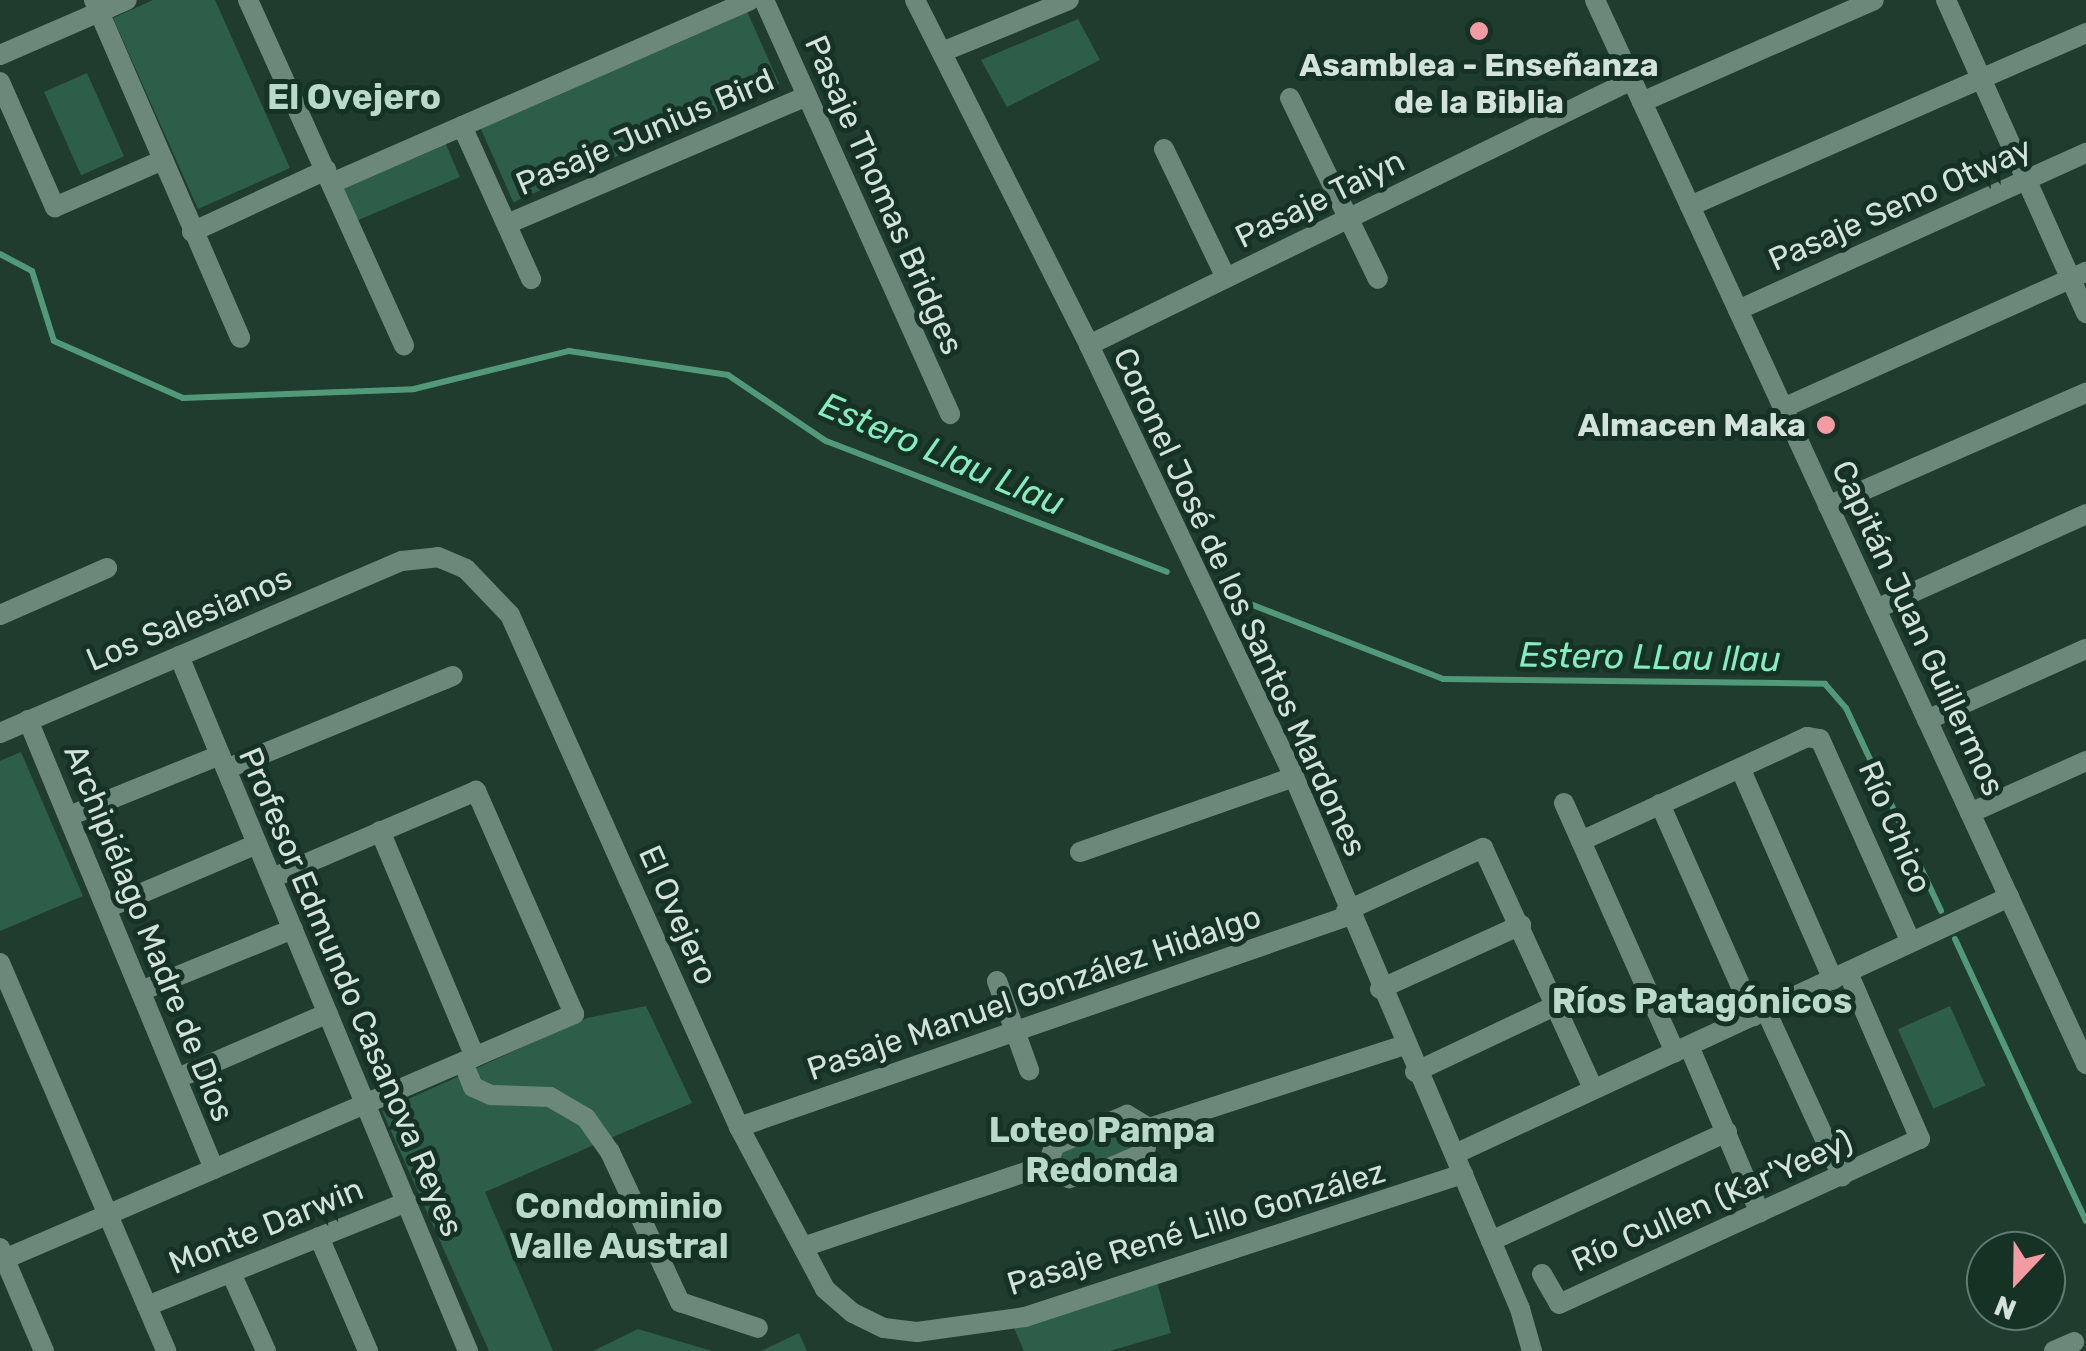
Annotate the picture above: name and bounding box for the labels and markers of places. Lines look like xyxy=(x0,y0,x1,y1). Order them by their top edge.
marker: Asamblea - Enseñanza de la Biblia xyxy=(1468,20,1490,42)
place label: Asamblea - Enseñanza de la Biblia xyxy=(1299,47,1659,122)
place label: Almacen Maka xyxy=(1578,406,1806,444)
marker: Almacen Maka xyxy=(1815,414,1837,436)

